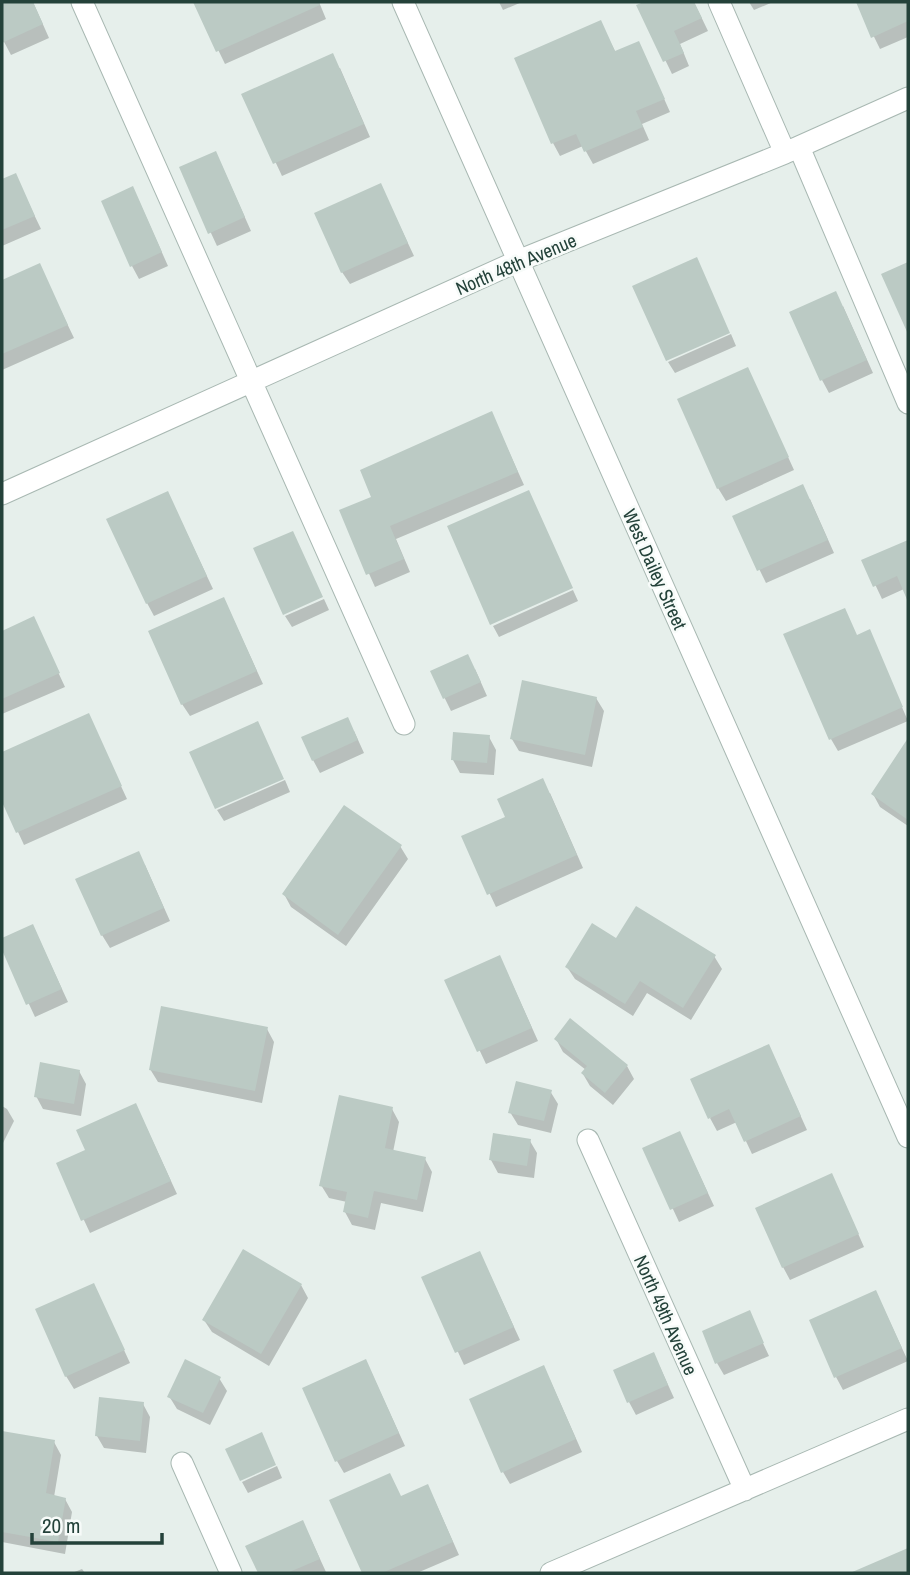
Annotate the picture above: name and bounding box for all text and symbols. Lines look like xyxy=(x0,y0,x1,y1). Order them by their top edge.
street label: North 48th Avenue xyxy=(452,227,580,301)
street label: West Dailey Street xyxy=(617,505,694,634)
street label: North 49th Avenue xyxy=(628,1251,704,1379)
scale bar xyxy=(32,1502,161,1546)
text: 20 m xyxy=(42,1511,80,1540)

